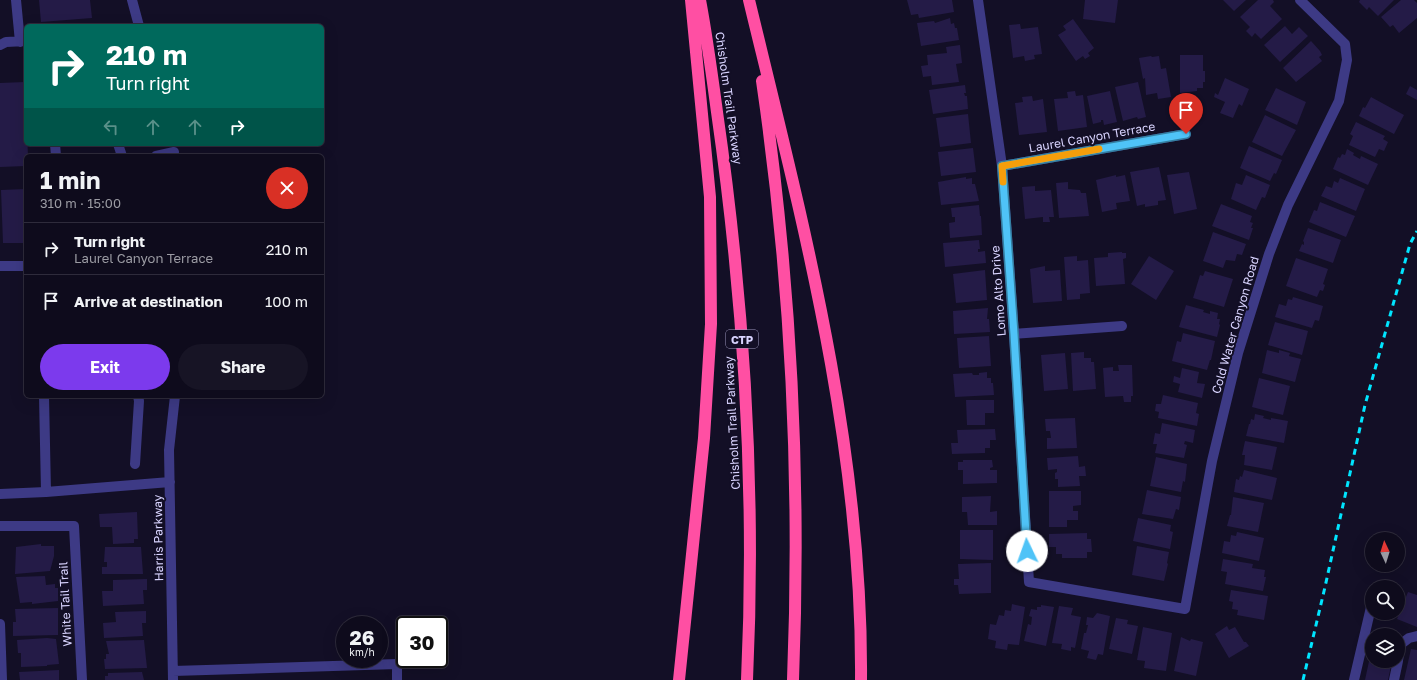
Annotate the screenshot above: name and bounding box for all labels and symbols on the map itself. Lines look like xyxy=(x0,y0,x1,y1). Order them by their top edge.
street label: Chisholm Trail Parkway xyxy=(712,31,746,166)
pin xyxy=(1169,93,1203,134)
street label: Laurel Canyon Terrace xyxy=(1028,118,1157,156)
street label: Lomo Alto Drive xyxy=(987,245,1009,337)
street label: Cold Water Canyon Road xyxy=(1208,255,1262,395)
road number: CTP xyxy=(726,330,758,348)
street label: Chisholm Trail Parkway xyxy=(721,356,743,490)
street label: Harris Parkway xyxy=(150,494,166,581)
position arrow xyxy=(1006,530,1048,572)
north arrow xyxy=(1365,532,1405,572)
street label: White Tail Trail xyxy=(55,561,75,647)
speed limit sign: 30 xyxy=(396,616,448,668)

